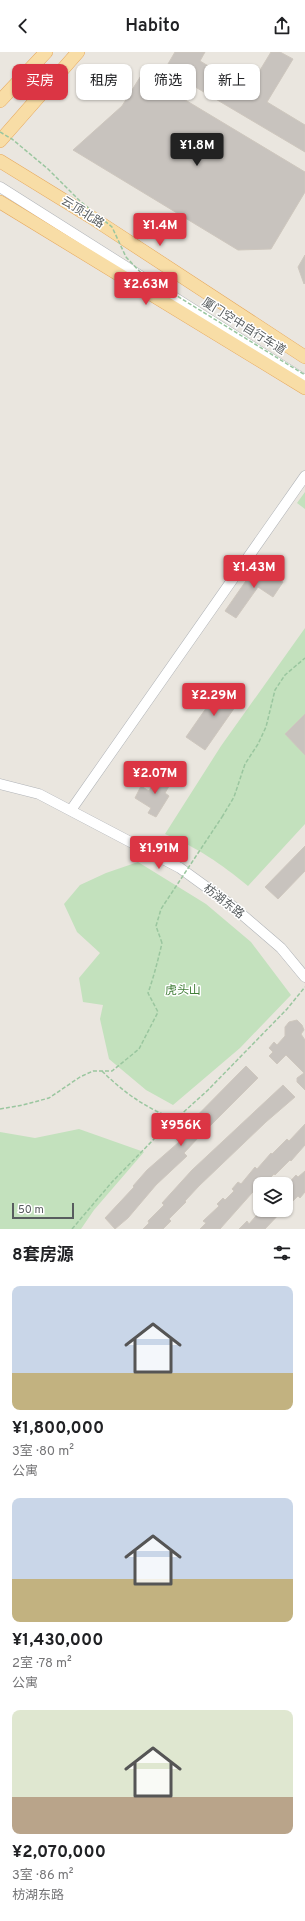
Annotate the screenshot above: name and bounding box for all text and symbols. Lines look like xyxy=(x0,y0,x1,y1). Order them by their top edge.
icon: back xyxy=(12,15,34,37)
text: Habito xyxy=(125,15,180,38)
icon: share xyxy=(271,15,293,37)
chip: 买房 xyxy=(12,64,68,100)
chip: 租房 xyxy=(76,64,132,100)
chip: 筛选 xyxy=(140,64,196,100)
chip: 新上 xyxy=(204,64,260,100)
pin: ¥1.8M xyxy=(169,133,225,167)
text: ¥1.8M xyxy=(180,138,214,154)
street label: 云顶北路 xyxy=(58,193,107,232)
pin: ¥1.4M xyxy=(132,213,188,247)
text: ¥1.4M xyxy=(142,218,178,234)
pin: ¥2.63M xyxy=(113,272,179,306)
text: ¥2.63M xyxy=(123,277,169,293)
street label: 厦门空中自行车道 xyxy=(199,295,288,359)
pin: ¥1.43M xyxy=(221,555,287,589)
text: ¥1.43M xyxy=(233,560,275,576)
pin: ¥2.29M xyxy=(181,683,247,717)
text: ¥2.29M xyxy=(191,688,237,704)
pin: ¥2.07M xyxy=(122,761,188,795)
text: ¥2.07M xyxy=(133,766,177,782)
pin: ¥1.91M xyxy=(126,836,192,870)
text: ¥1.91M xyxy=(139,841,179,857)
street label: 枋湖东路 xyxy=(200,881,247,923)
park label: 虎头山 xyxy=(165,983,201,999)
pin: ¥956K xyxy=(153,1113,209,1147)
text: ¥956K xyxy=(160,1118,202,1134)
map controls xyxy=(253,1177,293,1217)
button: layers xyxy=(253,1177,293,1217)
scale bar xyxy=(12,1201,74,1220)
text: 50 m xyxy=(18,1203,44,1217)
icon: filters xyxy=(271,1242,293,1264)
text: 8套房源 xyxy=(12,1245,74,1267)
icon: home xyxy=(117,1312,189,1384)
text: ¥1,800,000 xyxy=(12,1418,104,1440)
text: 3室 · 80 m² xyxy=(12,1444,74,1460)
text: 公寓 xyxy=(12,1464,38,1480)
icon: home xyxy=(117,1524,189,1596)
text: ¥1,430,000 xyxy=(12,1630,103,1652)
text: 2室 · 78 m² xyxy=(12,1656,72,1672)
text: 公寓 xyxy=(12,1676,38,1692)
icon: home xyxy=(117,1736,189,1808)
text: ¥2,070,000 xyxy=(12,1842,106,1864)
text: 3室 · 86 m² xyxy=(12,1868,73,1884)
text: 枋湖东路 xyxy=(12,1888,64,1904)

